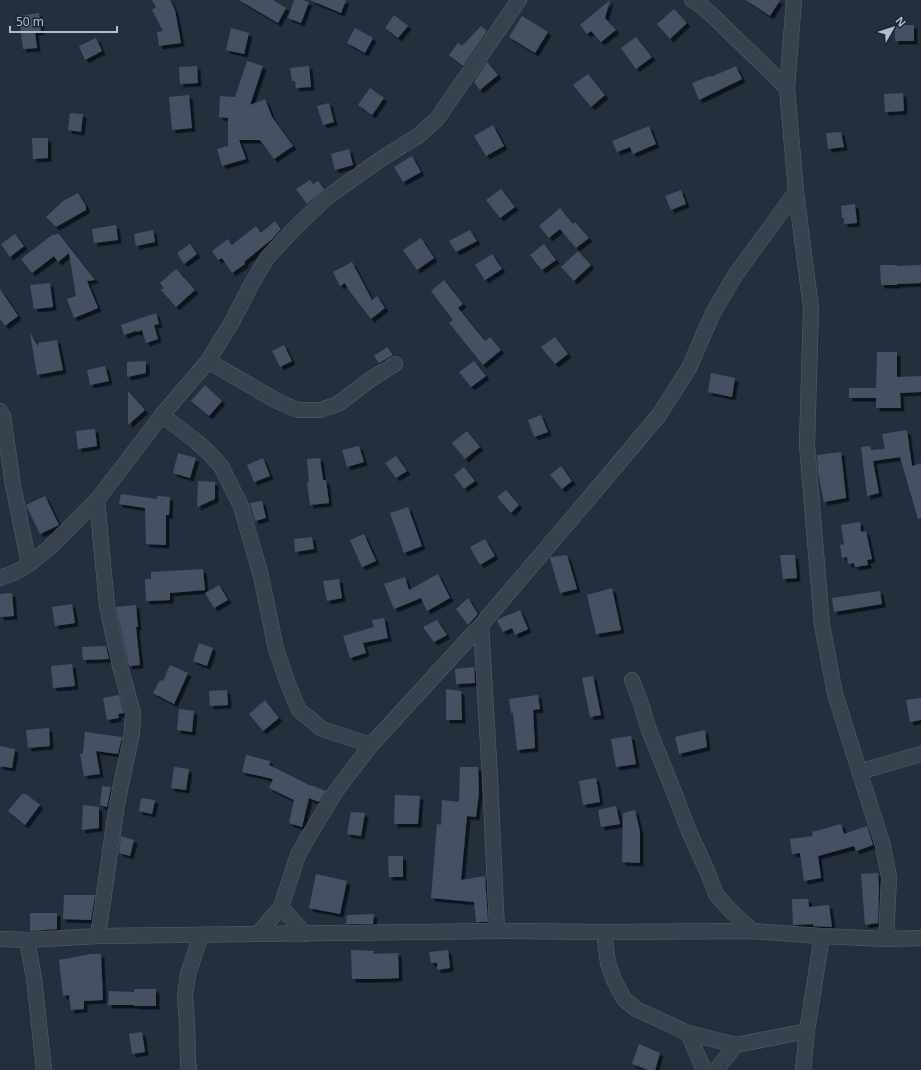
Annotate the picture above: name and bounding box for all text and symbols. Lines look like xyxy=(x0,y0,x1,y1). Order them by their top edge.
scale bar xyxy=(10,8,117,34)
north arrow xyxy=(873,8,913,48)
text: 50 m xyxy=(16,13,44,30)
text: N xyxy=(893,13,910,30)

